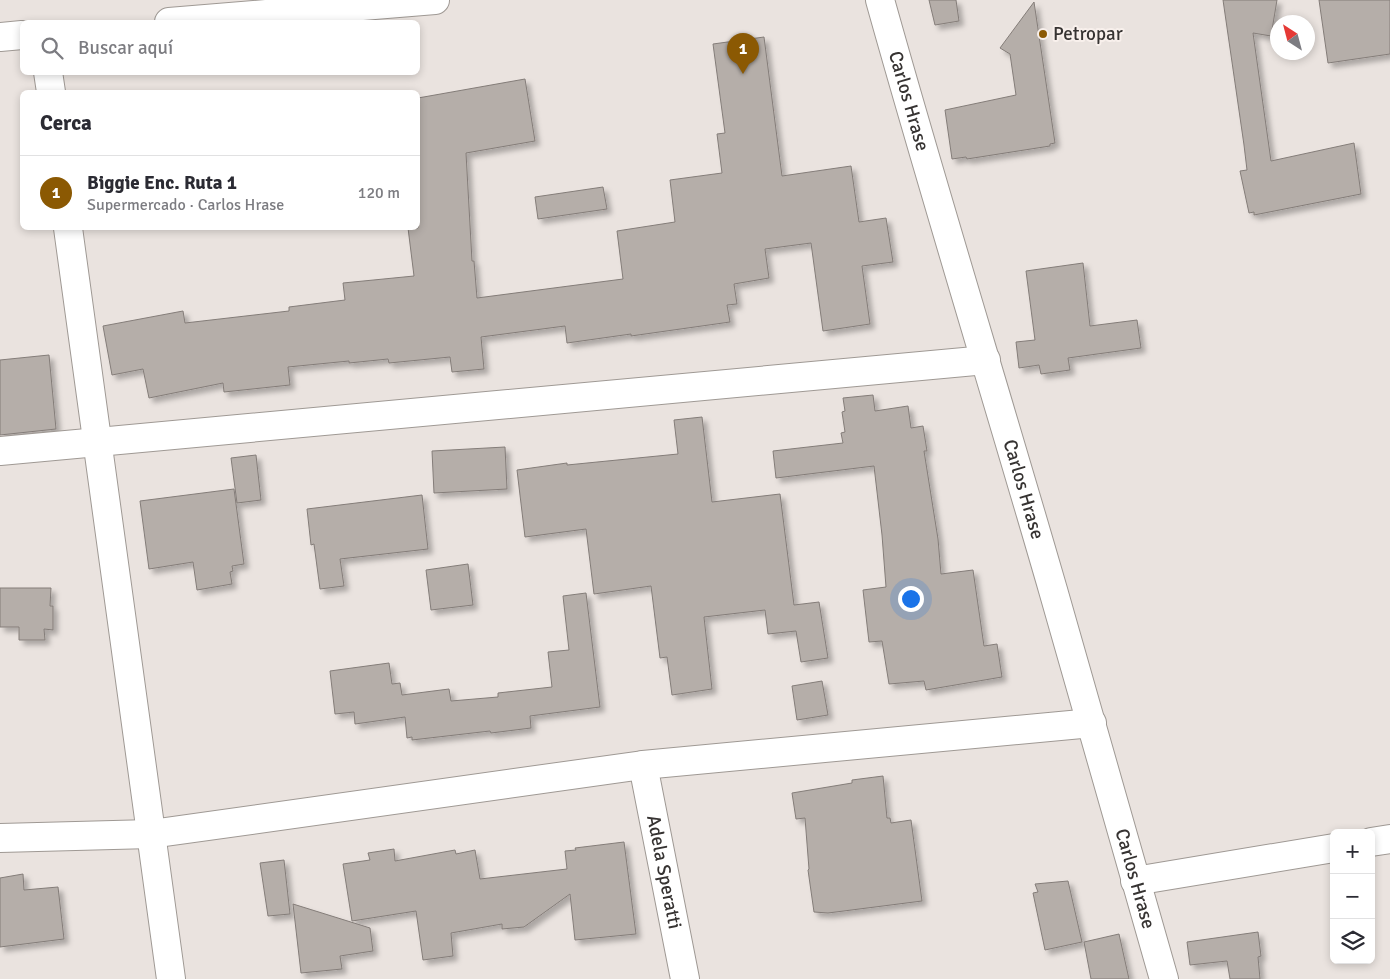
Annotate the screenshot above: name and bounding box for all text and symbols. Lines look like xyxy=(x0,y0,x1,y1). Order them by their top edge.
north arrow xyxy=(1270,15,1315,60)
search box xyxy=(20,20,420,75)
place label: Petropar xyxy=(1053,22,1123,46)
marker: Petropar xyxy=(1037,28,1049,40)
pin: 1 xyxy=(727,33,759,74)
icon: search xyxy=(38,34,66,62)
text: Buscar aquí xyxy=(78,36,173,60)
street label: Carlos Hrase xyxy=(883,48,935,154)
text: Cerca xyxy=(40,110,92,136)
text: Biggie Enc. Ruta 1 xyxy=(87,171,237,195)
text: 1 xyxy=(52,183,60,203)
text: 120 m xyxy=(358,183,400,203)
text: Supermercado · Carlos Hrase xyxy=(87,195,284,215)
street label: Carlos Hrase xyxy=(997,437,1050,542)
your location xyxy=(898,586,924,612)
street label: Adela Speratti xyxy=(641,813,687,931)
street label: Carlos Hrase xyxy=(1110,826,1161,932)
map controls xyxy=(1330,829,1375,964)
button: + xyxy=(1330,829,1375,874)
button: − xyxy=(1330,874,1375,919)
button: layers xyxy=(1330,919,1375,964)

